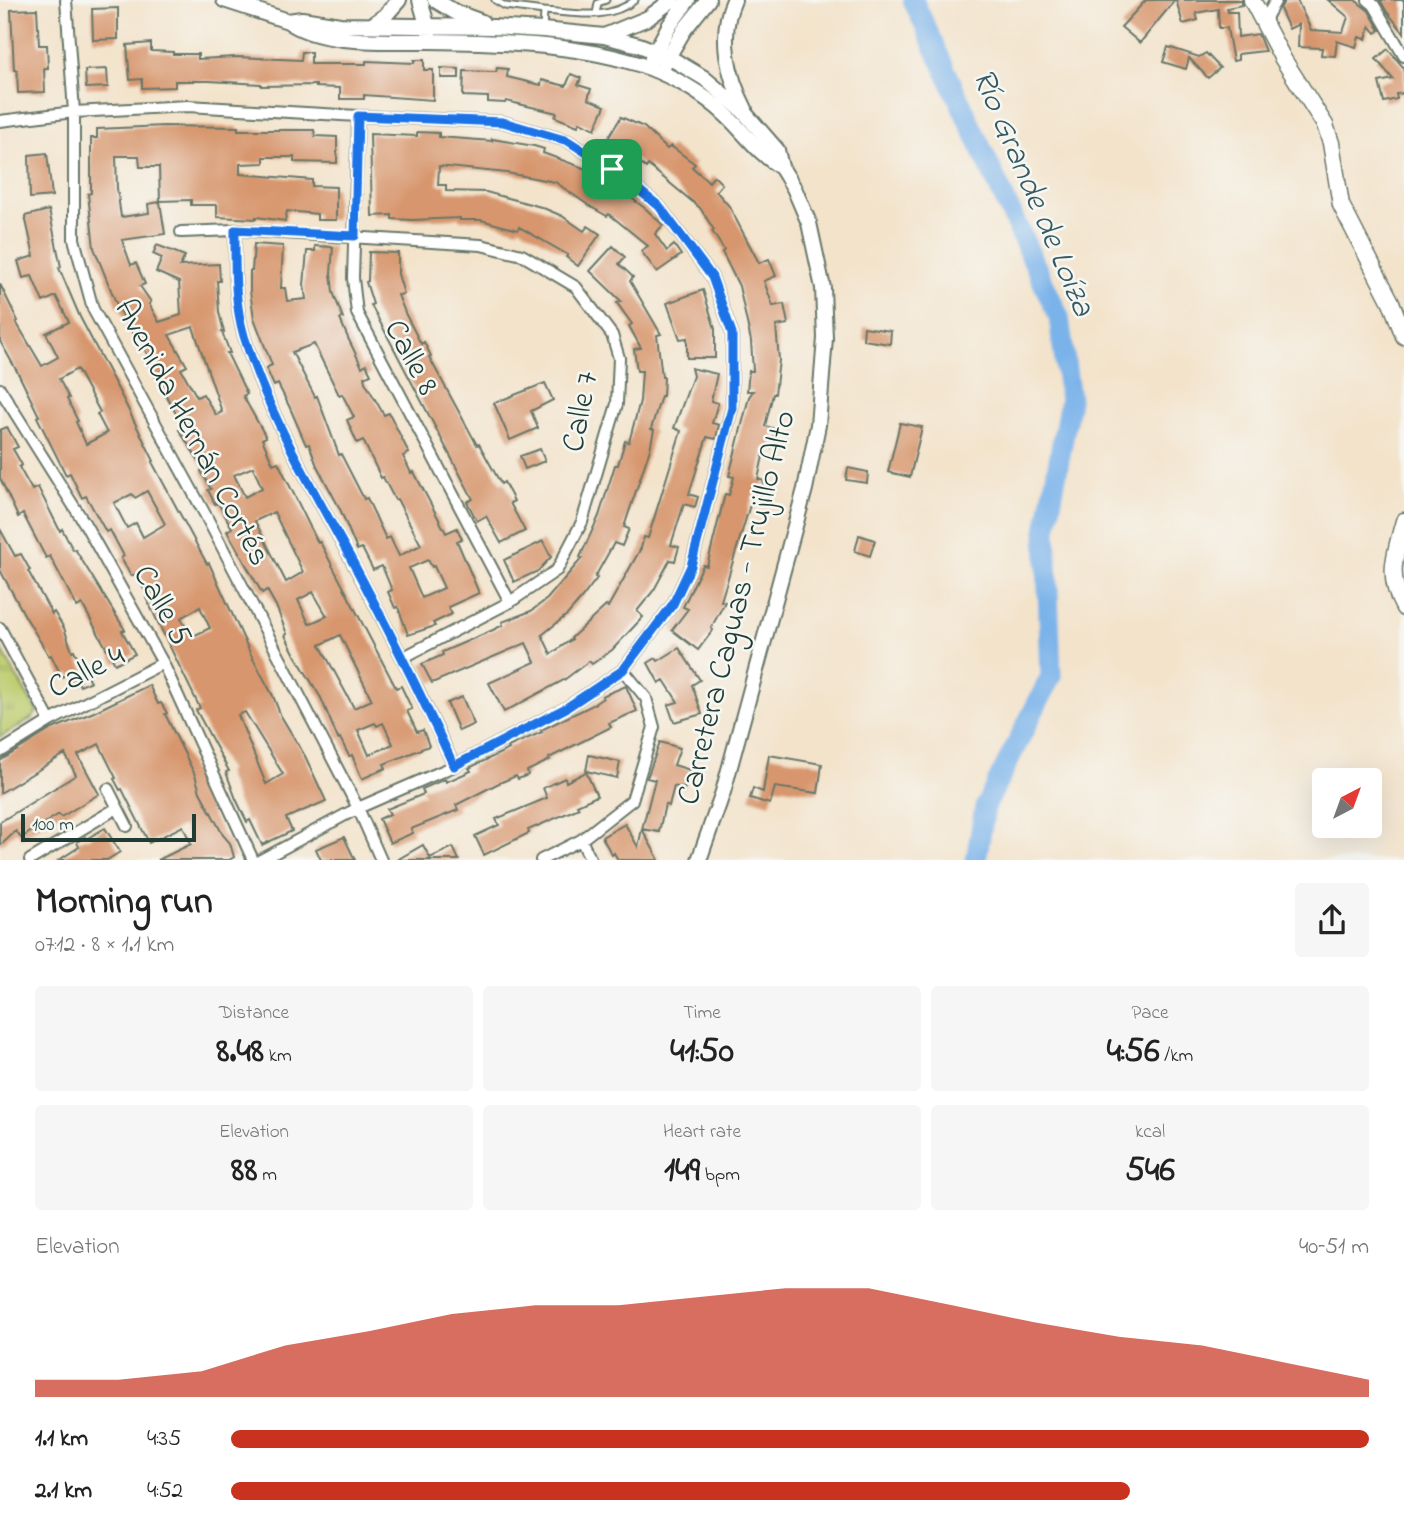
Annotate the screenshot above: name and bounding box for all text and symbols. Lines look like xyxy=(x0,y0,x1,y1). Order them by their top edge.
water label: Río Grande de Loíza xyxy=(958,62,1106,325)
pin xyxy=(582,139,642,199)
icon: arrive xyxy=(593,150,631,188)
street label: Avenida Hernán Cortés xyxy=(101,291,281,575)
street label: Calle 8 xyxy=(370,312,450,404)
street label: Calle 7 xyxy=(551,368,613,456)
street label: Carretera Caguas - Trujillo Alto xyxy=(666,406,810,810)
street label: Calle 5 xyxy=(120,557,202,655)
street label: Calle 4 xyxy=(40,634,134,712)
north arrow xyxy=(1312,768,1382,838)
map controls xyxy=(1312,768,1382,838)
scale bar xyxy=(21,811,196,843)
text: 100 m xyxy=(32,812,74,839)
text: Morning run xyxy=(35,875,213,931)
button: share xyxy=(1295,883,1369,957)
text: 07:12 · 8 × 1.1 km xyxy=(35,929,174,962)
text: Distance xyxy=(219,1000,289,1027)
text: Time xyxy=(683,1000,721,1027)
text: Pace xyxy=(1131,1000,1169,1027)
text: 8.48 xyxy=(216,1027,264,1078)
text: 41:50 xyxy=(670,1027,734,1078)
text: 4:56 xyxy=(1107,1027,1160,1078)
text: km xyxy=(264,1043,292,1070)
text: /km xyxy=(1160,1043,1193,1070)
text: Elevation xyxy=(219,1119,289,1146)
text: Heart rate xyxy=(663,1119,741,1146)
text: kcal xyxy=(1135,1119,1165,1146)
text: 88 xyxy=(231,1146,257,1197)
text: 149 xyxy=(664,1146,700,1197)
text: 546 xyxy=(1125,1146,1175,1197)
text: m xyxy=(257,1162,277,1189)
text: bpm xyxy=(700,1162,740,1189)
text: Elevation xyxy=(35,1231,120,1264)
text: 40–51 m xyxy=(1299,1231,1369,1264)
text: 1.1 km xyxy=(35,1423,88,1456)
text: 4:35 xyxy=(147,1423,181,1456)
text: 2.1 km xyxy=(35,1475,92,1508)
text: 4:52 xyxy=(147,1475,183,1508)

